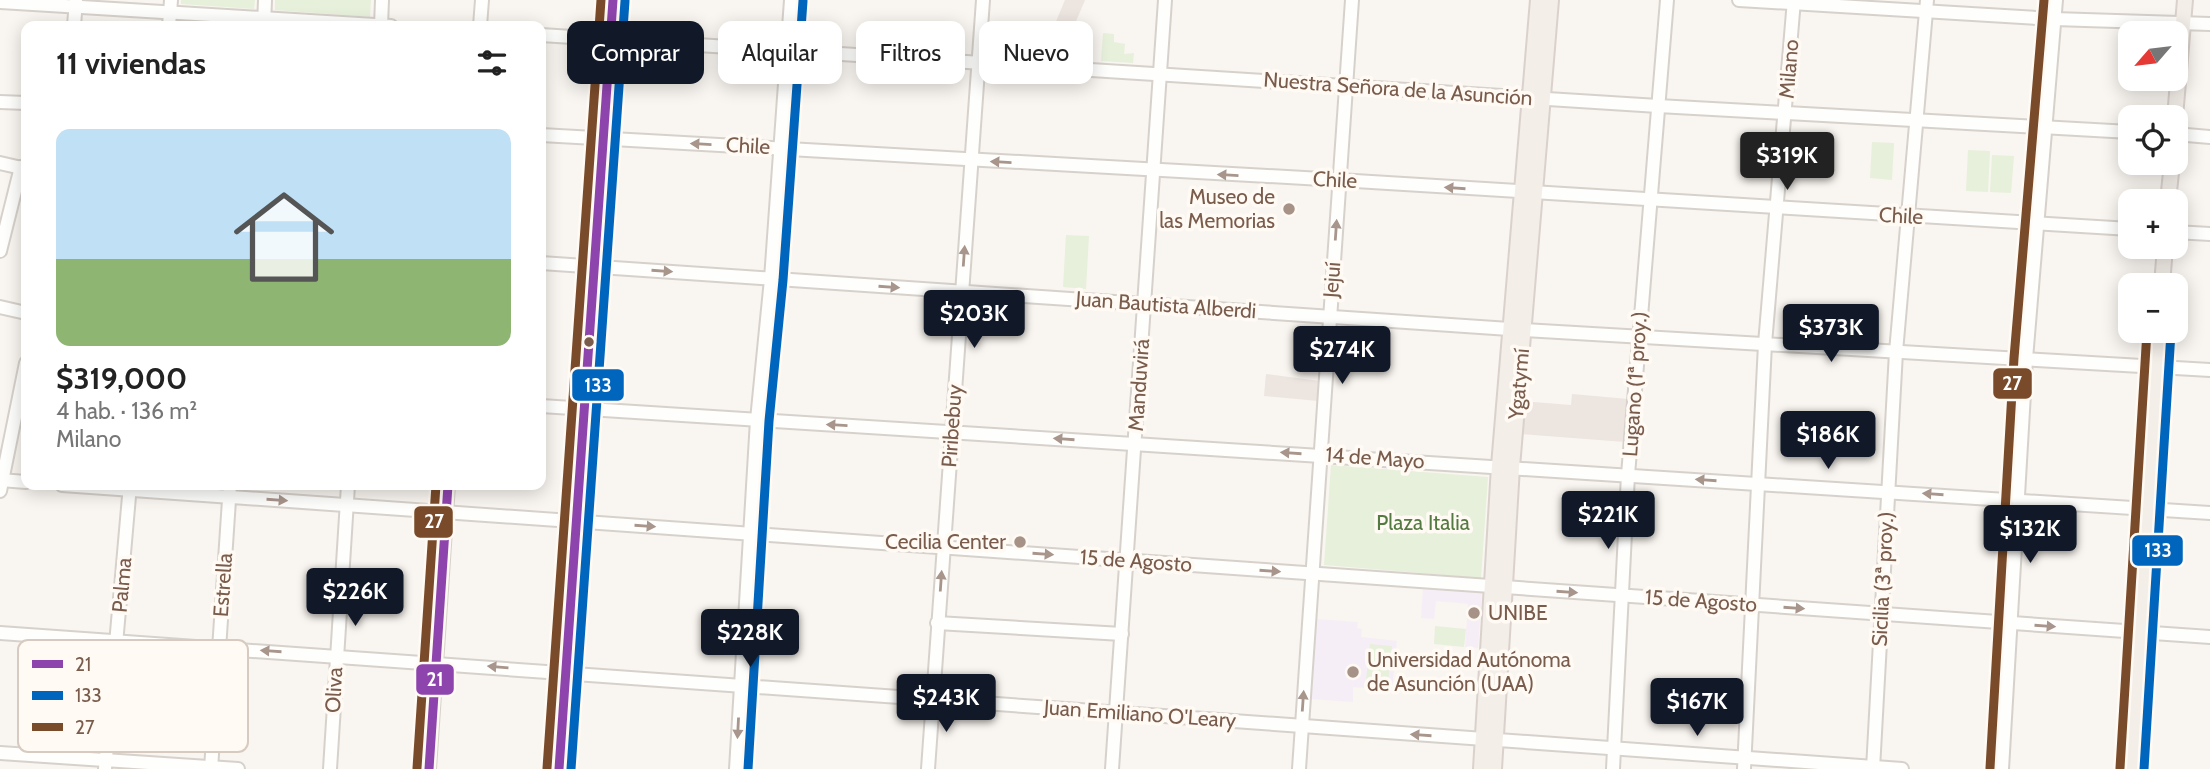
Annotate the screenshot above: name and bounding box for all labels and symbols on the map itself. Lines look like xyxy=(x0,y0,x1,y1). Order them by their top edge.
north arrow xyxy=(2118,21,2188,91)
street label: Milano xyxy=(1773,38,1804,100)
street label: Nuestra Señora de la Asunción xyxy=(1263,67,1533,110)
street label: Chile xyxy=(725,132,771,159)
pin: $319K xyxy=(1738,132,1836,192)
one-way arrow xyxy=(689,138,711,149)
one-way arrow xyxy=(990,156,1012,167)
street label: Chile xyxy=(1312,166,1358,193)
one-way arrow xyxy=(1217,169,1239,180)
one-way arrow xyxy=(1444,182,1466,193)
place label: Museo de las Memorias xyxy=(1159,184,1275,233)
marker: Museo de las Memorias xyxy=(1281,201,1297,217)
street label: Chile xyxy=(1878,202,1924,229)
one-way arrow xyxy=(1331,218,1342,240)
one-way arrow xyxy=(959,245,970,267)
street label: Jejuí xyxy=(1318,261,1346,300)
one-way arrow xyxy=(652,266,674,277)
one-way arrow xyxy=(879,281,901,292)
street label: Juan Bautista Alberdi xyxy=(1074,286,1257,323)
pin: $203K xyxy=(925,290,1023,350)
pin: $373K xyxy=(1782,304,1880,364)
street label: Lugano (1ª proy.) xyxy=(1617,310,1652,458)
pin: $274K xyxy=(1293,326,1391,386)
unlabelled marker xyxy=(582,335,596,349)
street label: Manduvirá xyxy=(1123,338,1154,432)
street label: Ygatymí xyxy=(1503,347,1534,422)
line badge: 27 xyxy=(1992,367,2033,400)
line badge: 133 xyxy=(571,368,625,402)
text: 27 xyxy=(2002,372,2022,395)
text: 133 xyxy=(584,374,612,397)
street label: Piribebuy xyxy=(936,383,967,468)
pin: $186K xyxy=(1779,412,1877,471)
one-way arrow xyxy=(826,419,848,430)
one-way arrow xyxy=(1053,433,1075,444)
street label: 14 de Mayo xyxy=(1325,442,1425,473)
one-way arrow xyxy=(1280,447,1302,458)
one-way arrow xyxy=(1694,474,1716,485)
one-way arrow xyxy=(1921,489,1943,500)
pin: $221K xyxy=(1559,491,1657,551)
one-way arrow xyxy=(266,495,288,506)
line badge: 27 xyxy=(413,505,454,539)
pin: $132K xyxy=(1981,505,2079,565)
text: 27 xyxy=(424,510,444,533)
park label: Plaza Italia xyxy=(1376,510,1470,535)
street label: Sicilia (3ª proy.) xyxy=(1866,511,1899,647)
one-way arrow xyxy=(634,521,656,532)
place label: Cecilia Center xyxy=(885,529,1006,554)
marker: Cecilia Center xyxy=(1012,534,1028,550)
line badge: 133 xyxy=(2131,534,2184,567)
text: 133 xyxy=(2144,539,2172,562)
street label: 15 de Agosto xyxy=(1079,544,1193,577)
one-way arrow xyxy=(1032,549,1054,560)
street label: Estrella xyxy=(208,552,237,618)
street label: Palma xyxy=(107,556,136,614)
one-way arrow xyxy=(1259,566,1281,577)
pin: $226K xyxy=(306,568,404,628)
one-way arrow xyxy=(935,569,946,591)
street label: 15 de Agosto xyxy=(1644,584,1758,617)
one-way arrow xyxy=(1556,587,1578,598)
place label: UNIBE xyxy=(1488,600,1548,625)
one-way arrow xyxy=(1783,603,1805,614)
marker: UNIBE xyxy=(1466,605,1482,621)
pin: $228K xyxy=(701,610,799,669)
one-way arrow xyxy=(2034,621,2056,632)
legend xyxy=(18,640,248,752)
one-way arrow xyxy=(260,645,282,656)
place label: Universidad Autónoma de Asunción (UAA) xyxy=(1367,647,1571,696)
text: 21 xyxy=(75,653,91,676)
one-way arrow xyxy=(487,662,509,673)
line badge: 21 xyxy=(415,663,455,696)
marker: Universidad Autónoma de Asunción (UAA) xyxy=(1345,664,1361,680)
street label: Oliva xyxy=(320,666,347,713)
text: 21 xyxy=(426,668,444,691)
pin: $243K xyxy=(897,674,995,734)
pin: $167K xyxy=(1648,678,1746,738)
text: 133 xyxy=(75,684,102,707)
one-way arrow xyxy=(1298,690,1309,712)
street label: Juan Emiliano O'Leary xyxy=(1042,694,1237,733)
text: 27 xyxy=(75,716,95,739)
one-way arrow xyxy=(732,717,743,739)
one-way arrow xyxy=(1410,729,1432,740)

